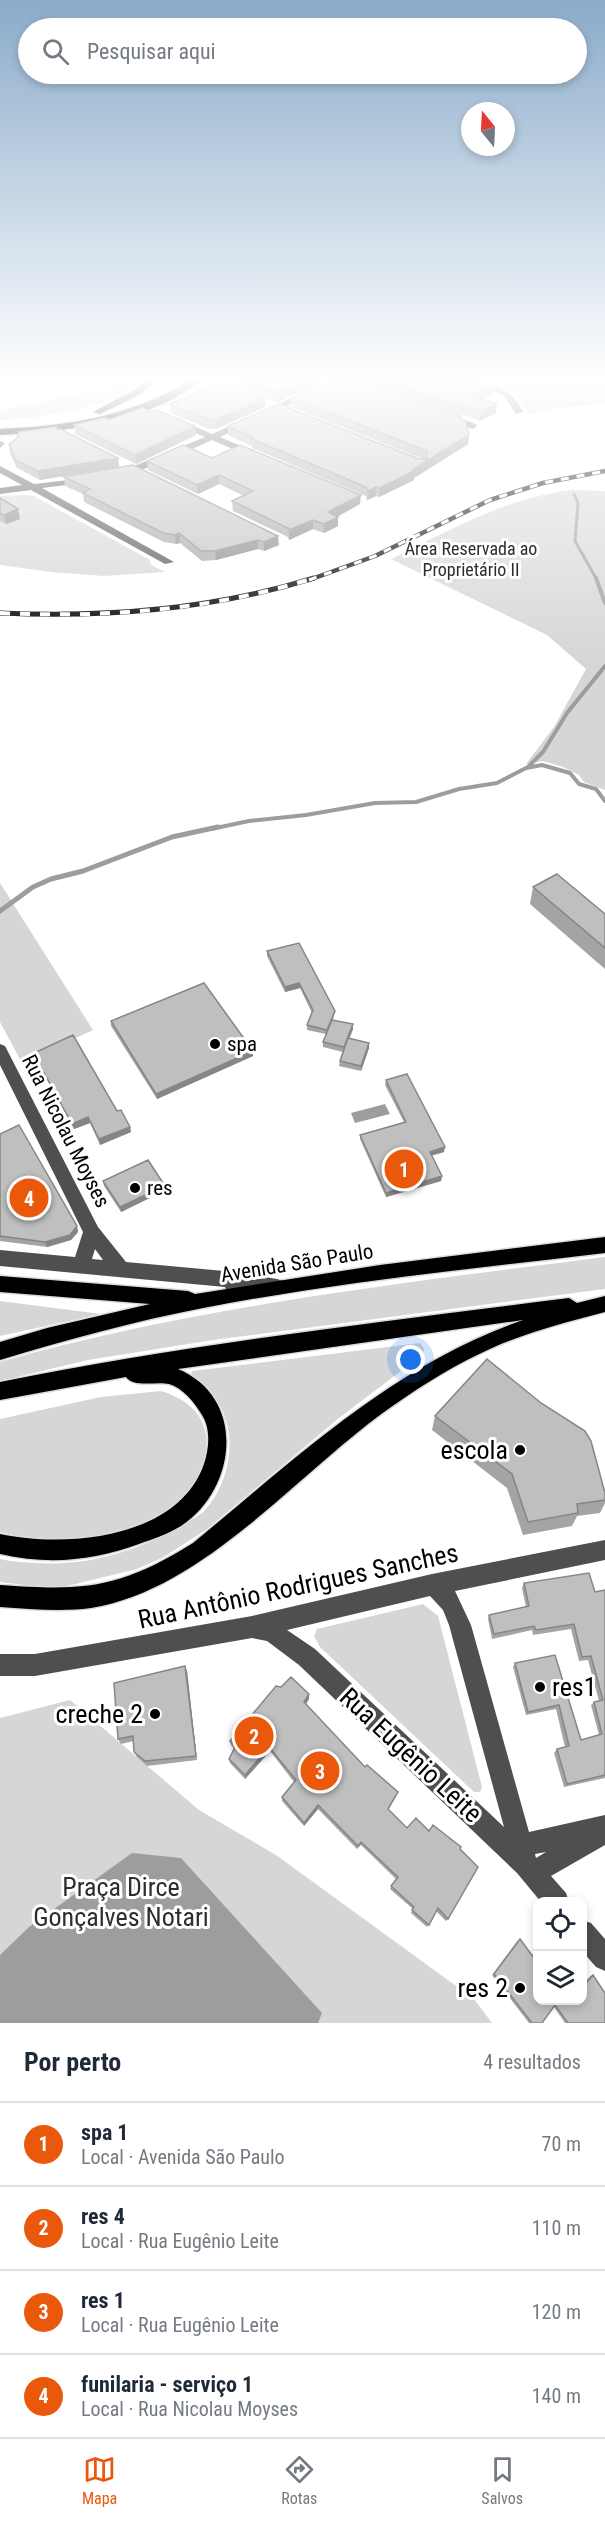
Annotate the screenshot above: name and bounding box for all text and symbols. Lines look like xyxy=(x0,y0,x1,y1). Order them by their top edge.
search box xyxy=(18,18,587,84)
icon: search xyxy=(39,35,72,68)
text: Pesquisar aqui xyxy=(87,39,216,64)
north arrow xyxy=(461,102,515,156)
park label: Área Reservada ao Proprietário II xyxy=(405,538,537,580)
place label: spa xyxy=(227,1032,257,1056)
marker: spa xyxy=(208,1037,222,1051)
street label: Rua Nicolau Moyses xyxy=(17,1051,115,1211)
pin: 1 xyxy=(384,1146,424,1192)
pin: 4 xyxy=(9,1176,48,1220)
place label: res xyxy=(147,1176,173,1200)
marker: res xyxy=(128,1181,142,1195)
street label: Avenida São Paulo xyxy=(219,1239,375,1287)
your location xyxy=(396,1345,425,1374)
place label: escola xyxy=(440,1435,508,1465)
marker: escola xyxy=(513,1443,527,1457)
street label: Rua Antônio Rodrigues Sanches xyxy=(135,1537,461,1635)
place label: res1 xyxy=(552,1672,597,1702)
marker: res1 xyxy=(533,1680,547,1694)
street label: Rua Eugênio Leite xyxy=(334,1682,488,1828)
place label: creche 2 xyxy=(56,1699,143,1729)
marker: creche 2 xyxy=(148,1707,162,1721)
pin: 2 xyxy=(234,1714,274,1758)
pin: 3 xyxy=(300,1748,340,1794)
park label: Praça Dirce Gonçalves Notari xyxy=(33,1872,209,1932)
map controls xyxy=(533,1897,587,2005)
button: locate xyxy=(533,1897,587,1951)
button: layers xyxy=(533,1951,587,2005)
place label: res 2 xyxy=(457,1973,508,2003)
marker: res 2 xyxy=(513,1981,527,1995)
text: Por perto xyxy=(24,2047,121,2077)
text: 4 resultados xyxy=(483,2050,581,2074)
text: spa 1 xyxy=(81,2120,128,2145)
text: 1 xyxy=(38,2132,49,2156)
text: 70 m xyxy=(542,2132,581,2156)
text: Local · Avenida São Paulo xyxy=(81,2145,285,2169)
text: res 4 xyxy=(81,2204,125,2229)
text: 2 xyxy=(38,2216,49,2240)
text: 110 m xyxy=(532,2216,581,2240)
text: Local · Rua Eugênio Leite xyxy=(81,2229,279,2253)
text: res 1 xyxy=(81,2288,125,2313)
text: 3 xyxy=(38,2300,49,2324)
text: 120 m xyxy=(532,2300,581,2324)
text: Local · Rua Eugênio Leite xyxy=(81,2313,279,2337)
text: funilaria - serviço 1 xyxy=(81,2372,253,2397)
text: 4 xyxy=(38,2384,49,2408)
text: 140 m xyxy=(532,2384,581,2408)
text: Local · Rua Nicolau Moyses xyxy=(81,2397,298,2421)
tab: Mapa xyxy=(82,2453,117,2508)
tab: Rotas xyxy=(281,2453,317,2508)
tab: Salvos xyxy=(481,2453,523,2508)

